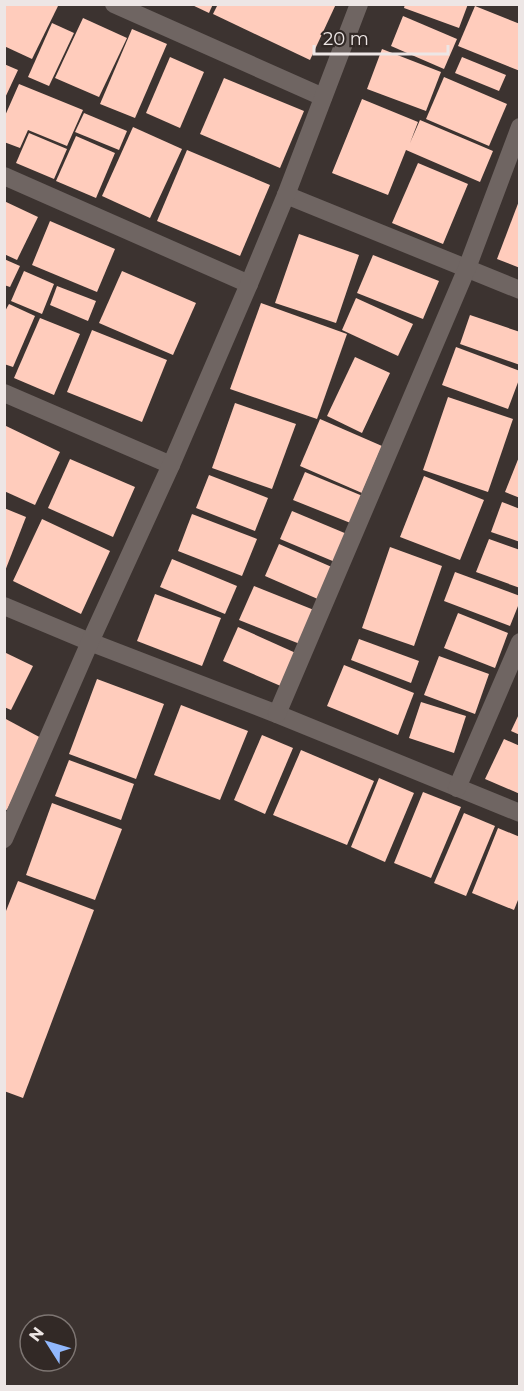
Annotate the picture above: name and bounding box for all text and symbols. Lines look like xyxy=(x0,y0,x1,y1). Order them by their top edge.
scale bar xyxy=(314,18,448,56)
text: 20 m xyxy=(323,28,369,50)
north arrow xyxy=(18,1313,78,1373)
text: N xyxy=(25,1323,48,1345)

